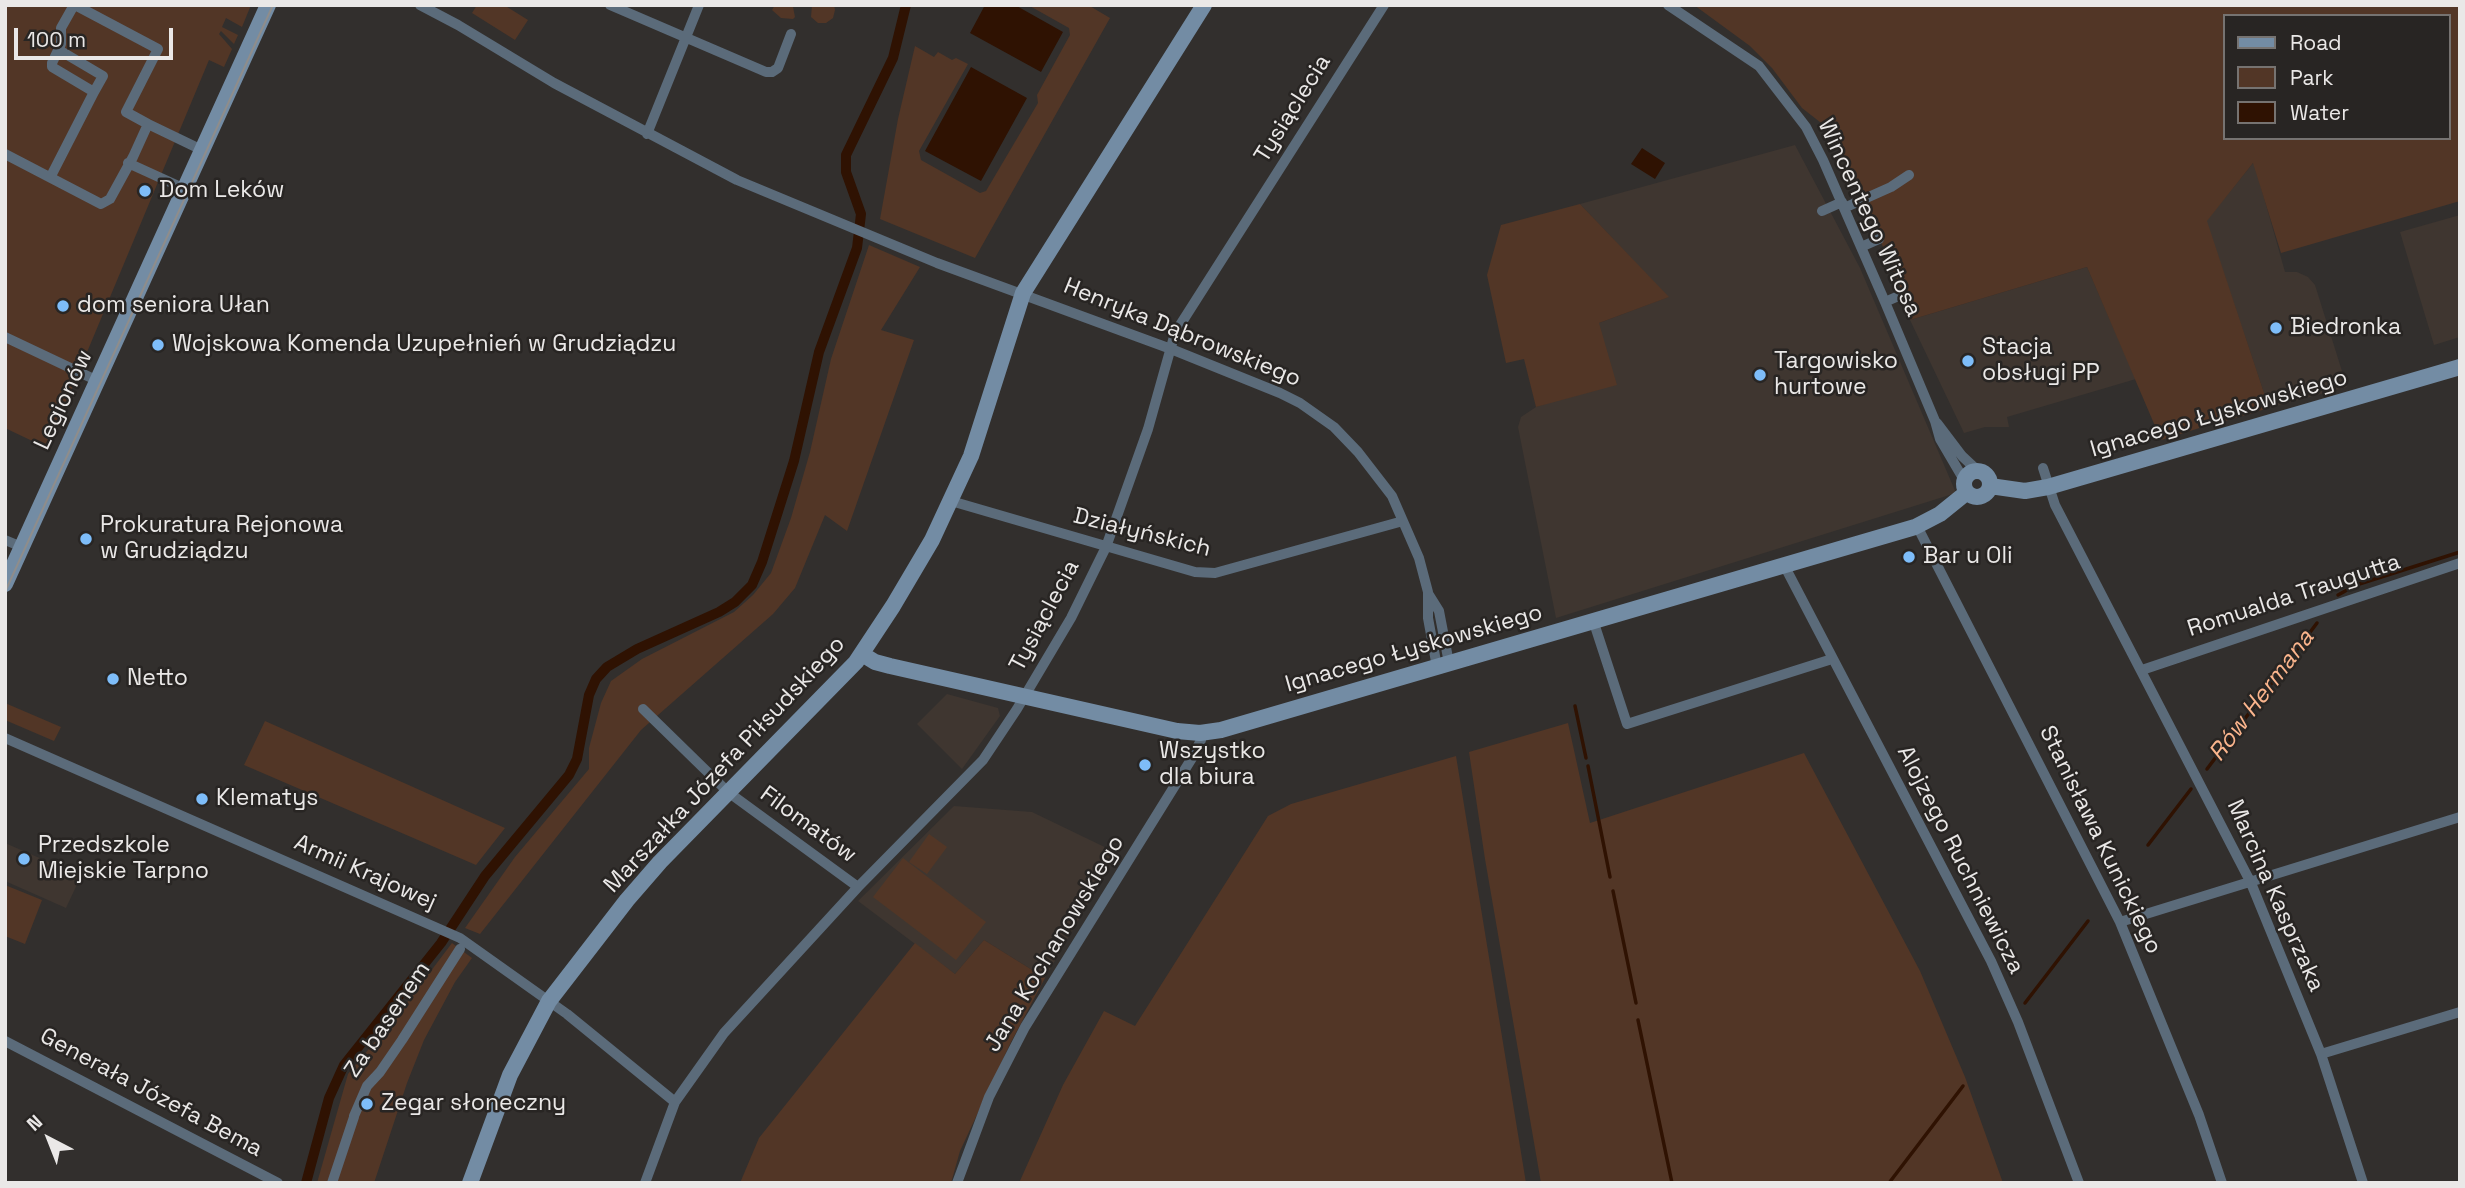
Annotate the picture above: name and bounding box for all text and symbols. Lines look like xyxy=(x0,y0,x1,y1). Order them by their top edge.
scale bar xyxy=(18,14,177,58)
legend xyxy=(2224,14,2451,140)
text: 100 m xyxy=(27,26,86,53)
text: Road xyxy=(2290,29,2342,56)
street label: Tysiąclecia xyxy=(1249,50,1337,168)
text: Park xyxy=(2290,64,2334,91)
text: Water xyxy=(2290,99,2349,126)
street label: Wincentego Witosa xyxy=(1811,115,1927,321)
place label: Dom Leków xyxy=(159,177,284,205)
marker: Dom Leków xyxy=(137,183,153,199)
street label: Henryka Dąbrowskiego xyxy=(1059,273,1305,393)
place label: dom seniora Ułan xyxy=(77,292,270,320)
marker: dom seniora Ułan xyxy=(55,298,71,314)
place label: Biedronka xyxy=(2290,314,2401,342)
marker: Biedronka xyxy=(2268,320,2284,336)
place label: Wojskowa Komenda Uzupełnień w Grudziądzu xyxy=(172,331,676,359)
place label: Stacja obsługi PP xyxy=(1982,334,2100,388)
marker: Wojskowa Komenda Uzupełnień w Grudziądzu xyxy=(150,337,166,353)
street label: Legionów xyxy=(29,346,99,454)
place label: Targowisko hurtowe xyxy=(1774,348,1898,402)
marker: Stacja obsługi PP xyxy=(1960,353,1976,369)
street label: Ignacego Łyskowskiego xyxy=(2087,364,2351,464)
marker: Targowisko hurtowe xyxy=(1752,367,1768,383)
street label: Działyńskich xyxy=(1070,503,1214,563)
place label: Prokuratura Rejonowa w Grudziądzu xyxy=(100,512,343,566)
marker: Prokuratura Rejonowa w Grudziądzu xyxy=(78,531,94,547)
place label: Bar u Oli xyxy=(1923,543,2013,571)
marker: Bar u Oli xyxy=(1901,549,1917,565)
street label: Romualda Traugutta xyxy=(2184,549,2404,643)
street label: Tysiąclecia xyxy=(1004,556,1086,676)
street label: Ignacego Łyskowskiego xyxy=(1282,599,1546,699)
water label: Rów Hermana xyxy=(2203,625,2321,767)
street label: Marszałka Józefa Piłsudskiego xyxy=(599,631,851,899)
place label: Netto xyxy=(127,665,188,693)
marker: Netto xyxy=(105,671,121,687)
street label: Stanisława Kunickiego xyxy=(2033,721,2167,959)
place label: Wszystko dla biura xyxy=(1159,738,1266,792)
street label: Alojzego Ruchniewicza xyxy=(1890,741,2030,979)
marker: Wszystko dla biura xyxy=(1137,757,1153,773)
street label: Filomatów xyxy=(754,781,862,869)
place label: Klematys xyxy=(216,785,318,813)
marker: Klematys xyxy=(194,791,210,807)
street label: Marcina Kasprzaka xyxy=(2220,796,2330,996)
street label: Armii Krajowej xyxy=(290,829,440,917)
street label: Jana Kochanowskiego xyxy=(979,831,1131,1057)
place label: Przedszkole Miejskie Tarpno xyxy=(38,832,209,886)
marker: Przedszkole Miejskie Tarpno xyxy=(16,851,32,867)
street label: Za basenem xyxy=(339,957,437,1083)
street label: Generała Józefa Bema xyxy=(35,1023,267,1163)
place label: Zegar słoneczny xyxy=(381,1090,566,1118)
marker: Zegar słoneczny xyxy=(359,1096,375,1112)
north arrow xyxy=(14,1104,84,1174)
text: N xyxy=(22,1109,48,1137)

